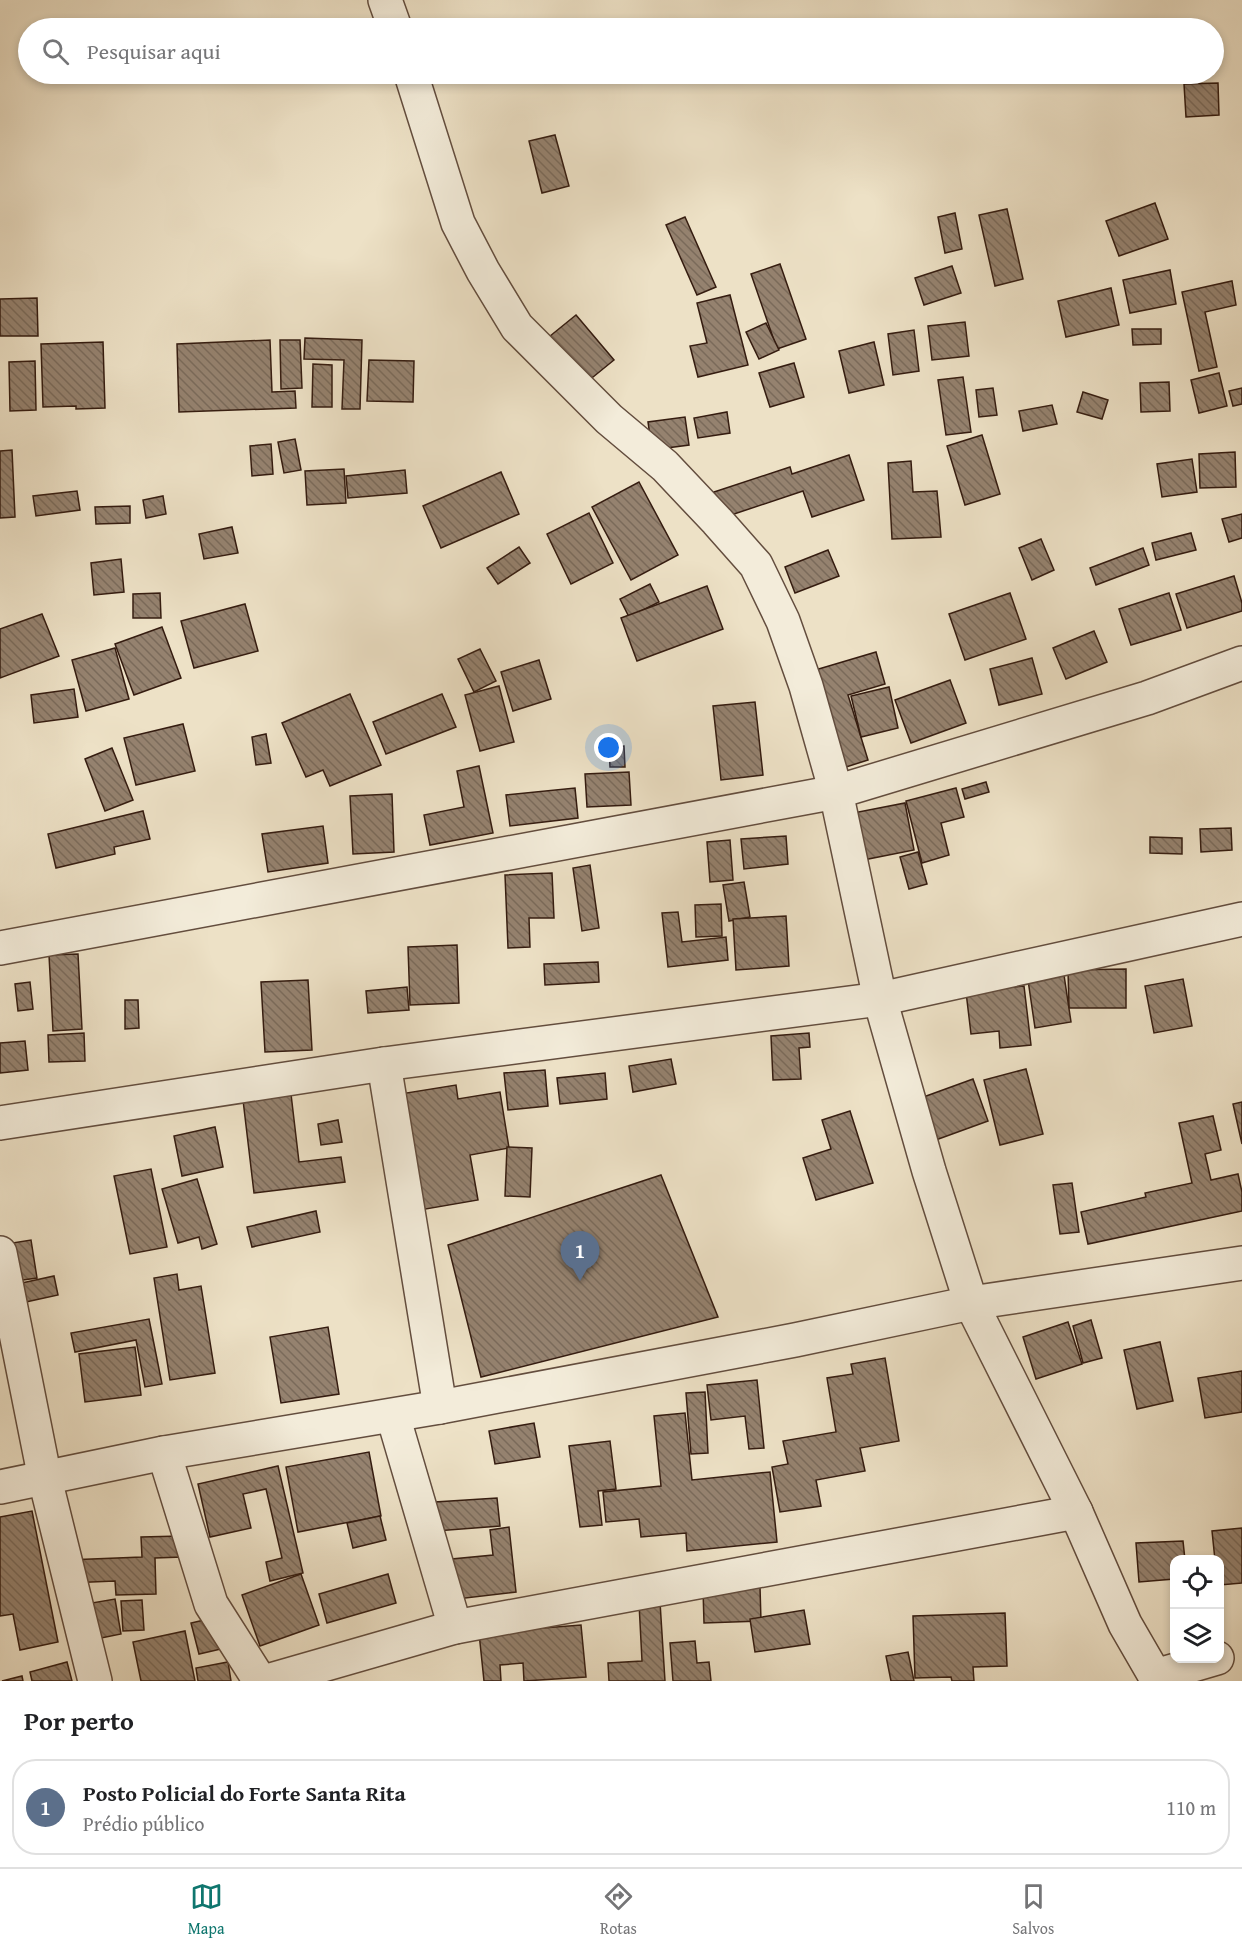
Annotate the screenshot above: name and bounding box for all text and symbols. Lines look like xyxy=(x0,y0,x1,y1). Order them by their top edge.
search box xyxy=(18,18,1224,84)
icon: search xyxy=(39,35,72,68)
text: Pesquisar aqui xyxy=(87,35,221,67)
your location xyxy=(594,733,623,762)
pin: 1 xyxy=(560,1232,600,1281)
map controls xyxy=(1170,1555,1224,1663)
button: locate xyxy=(1170,1555,1224,1609)
button: layers xyxy=(1170,1609,1224,1663)
text: Por perto xyxy=(24,1701,134,1740)
text: Posto Policial do Forte Santa Rita xyxy=(83,1777,406,1809)
text: 1 xyxy=(40,1793,51,1822)
text: 110 m xyxy=(1166,1793,1216,1822)
text: Prédio público xyxy=(83,1809,205,1838)
tab: Mapa xyxy=(188,1880,225,1940)
tab: Rotas xyxy=(600,1880,637,1940)
tab: Salvos xyxy=(1012,1880,1054,1940)

